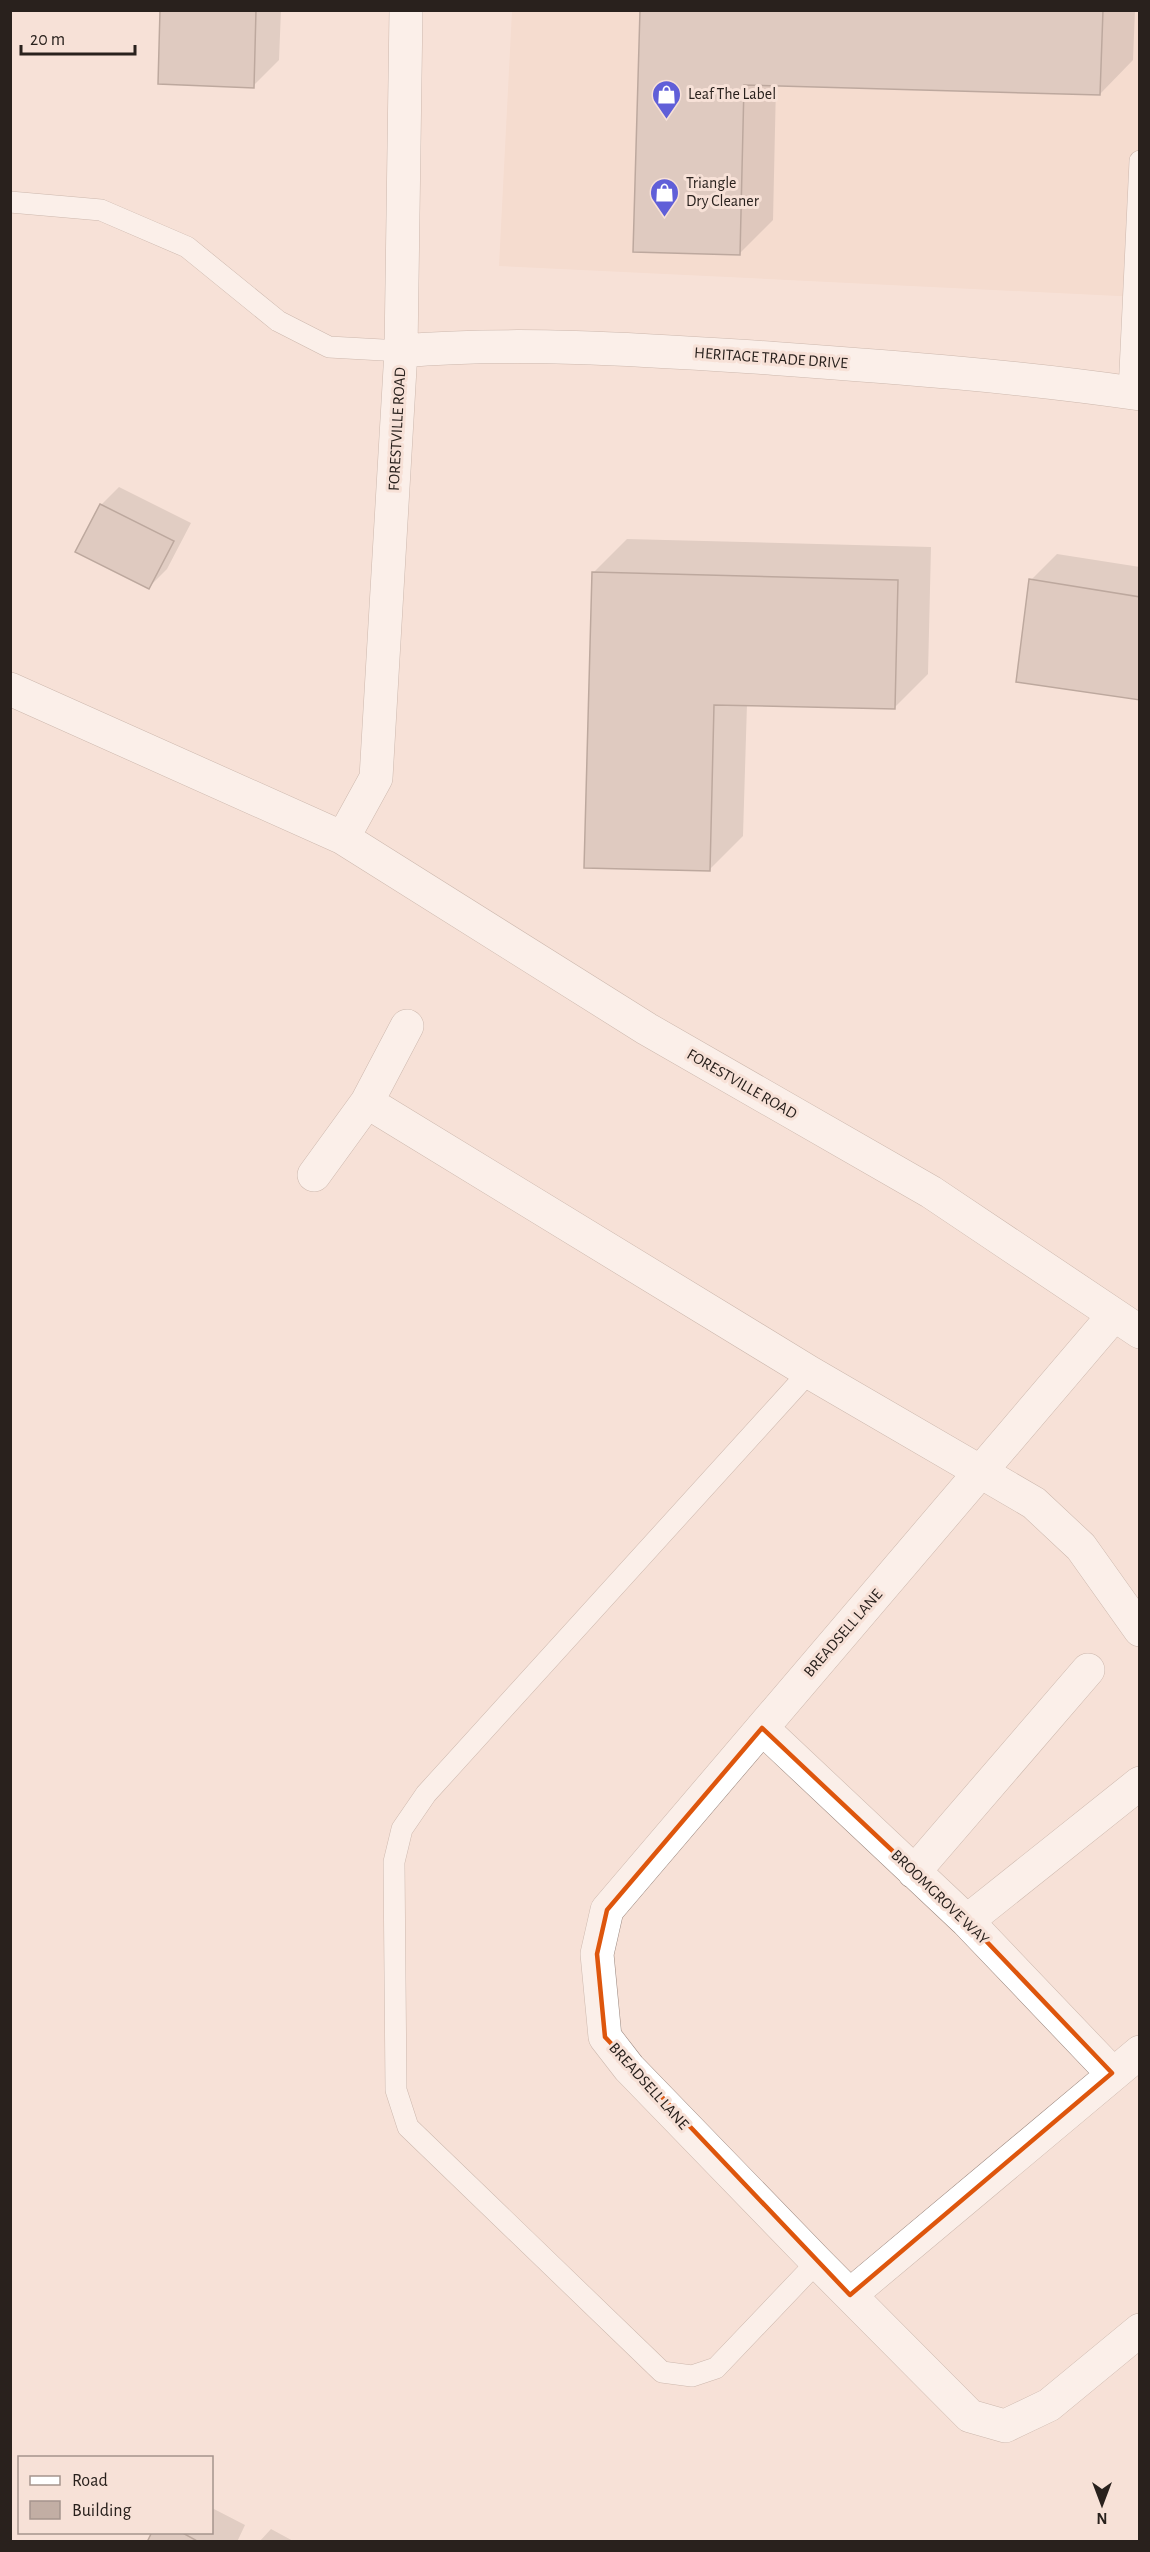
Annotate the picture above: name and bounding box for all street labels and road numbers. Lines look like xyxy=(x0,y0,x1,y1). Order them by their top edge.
street label: HERITAGE TRADE DRIVE xyxy=(694,345,849,371)
street label: FORESTVILLE ROAD xyxy=(386,367,408,491)
street label: FORESTVILLE ROAD xyxy=(684,1046,800,1122)
street label: BREADSELL LANE xyxy=(801,1586,885,1680)
street label: BROOMGROVE WAY xyxy=(888,1847,992,1948)
street label: BREADSELL LANE xyxy=(606,2040,692,2133)

